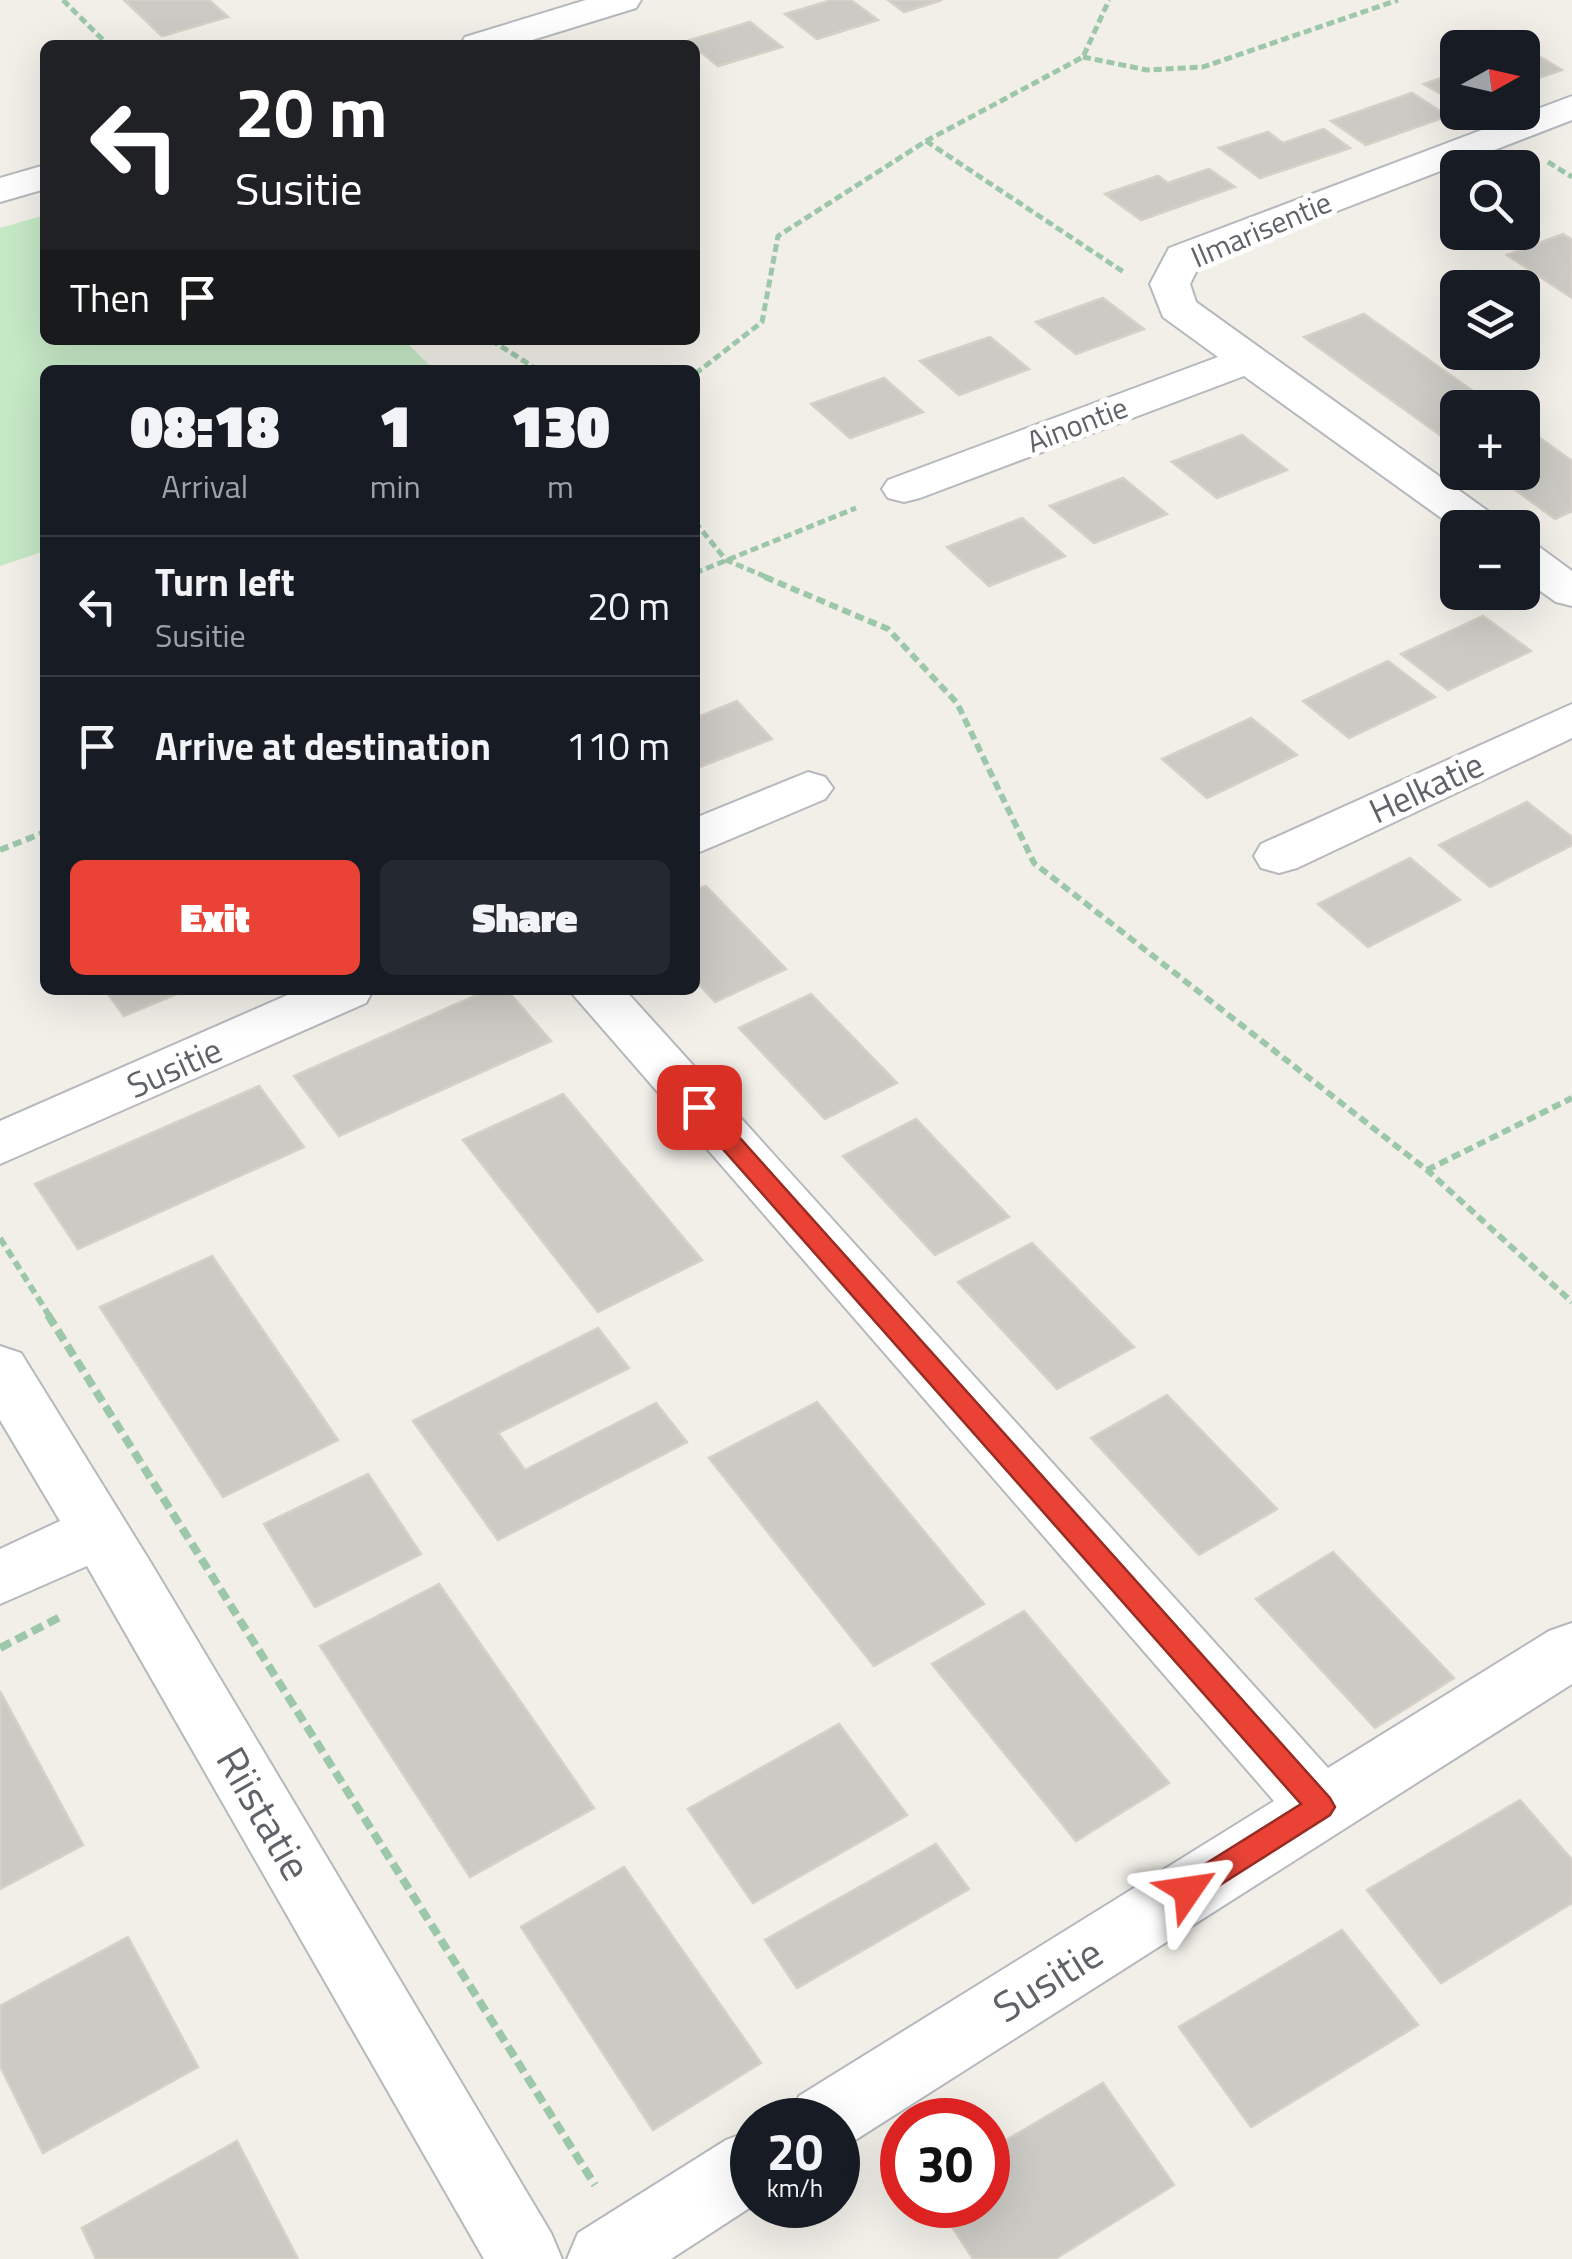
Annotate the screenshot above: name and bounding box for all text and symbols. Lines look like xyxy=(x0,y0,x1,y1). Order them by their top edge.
north arrow xyxy=(1440,30,1540,130)
map controls xyxy=(1440,30,1540,610)
text: 20 m xyxy=(235,58,388,164)
icon: left xyxy=(70,80,200,210)
button: search xyxy=(1440,150,1540,250)
text: Susitie xyxy=(235,154,362,222)
street label: Ilmarisentie xyxy=(1184,179,1338,279)
text: Then xyxy=(70,269,150,327)
icon: arrive xyxy=(170,270,225,325)
button: layers xyxy=(1440,270,1540,370)
text: 08:18 xyxy=(130,379,279,470)
text: 1 xyxy=(379,379,412,470)
text: 130 xyxy=(511,379,610,470)
street label: Ainontie xyxy=(1020,384,1134,464)
button: + xyxy=(1440,390,1540,490)
text: Arrival xyxy=(161,462,248,510)
text: min xyxy=(370,462,421,510)
text: m xyxy=(547,462,574,510)
button: − xyxy=(1440,510,1540,610)
text: Turn left xyxy=(155,553,295,611)
text: 20 m xyxy=(587,577,670,635)
icon: left xyxy=(70,579,125,634)
text: Susitie xyxy=(155,611,246,659)
text: Arrive at destination xyxy=(155,717,491,775)
text: 110 m xyxy=(566,717,670,775)
icon: arrive xyxy=(70,719,125,774)
street label: Helkatie xyxy=(1360,737,1492,837)
button: Exit xyxy=(70,860,360,975)
button: Share xyxy=(380,860,670,975)
street label: Susitie xyxy=(118,1022,230,1112)
pin xyxy=(657,1065,742,1150)
icon: arrive xyxy=(672,1080,727,1135)
street label: Riistatie xyxy=(201,1734,329,1892)
position arrow xyxy=(1136,1838,1240,1942)
street label: Susitie xyxy=(980,1920,1114,2038)
speed limit sign: 30 xyxy=(880,2098,1010,2228)
text: 20 xyxy=(767,2113,823,2189)
text: km/h xyxy=(767,2169,823,2207)

